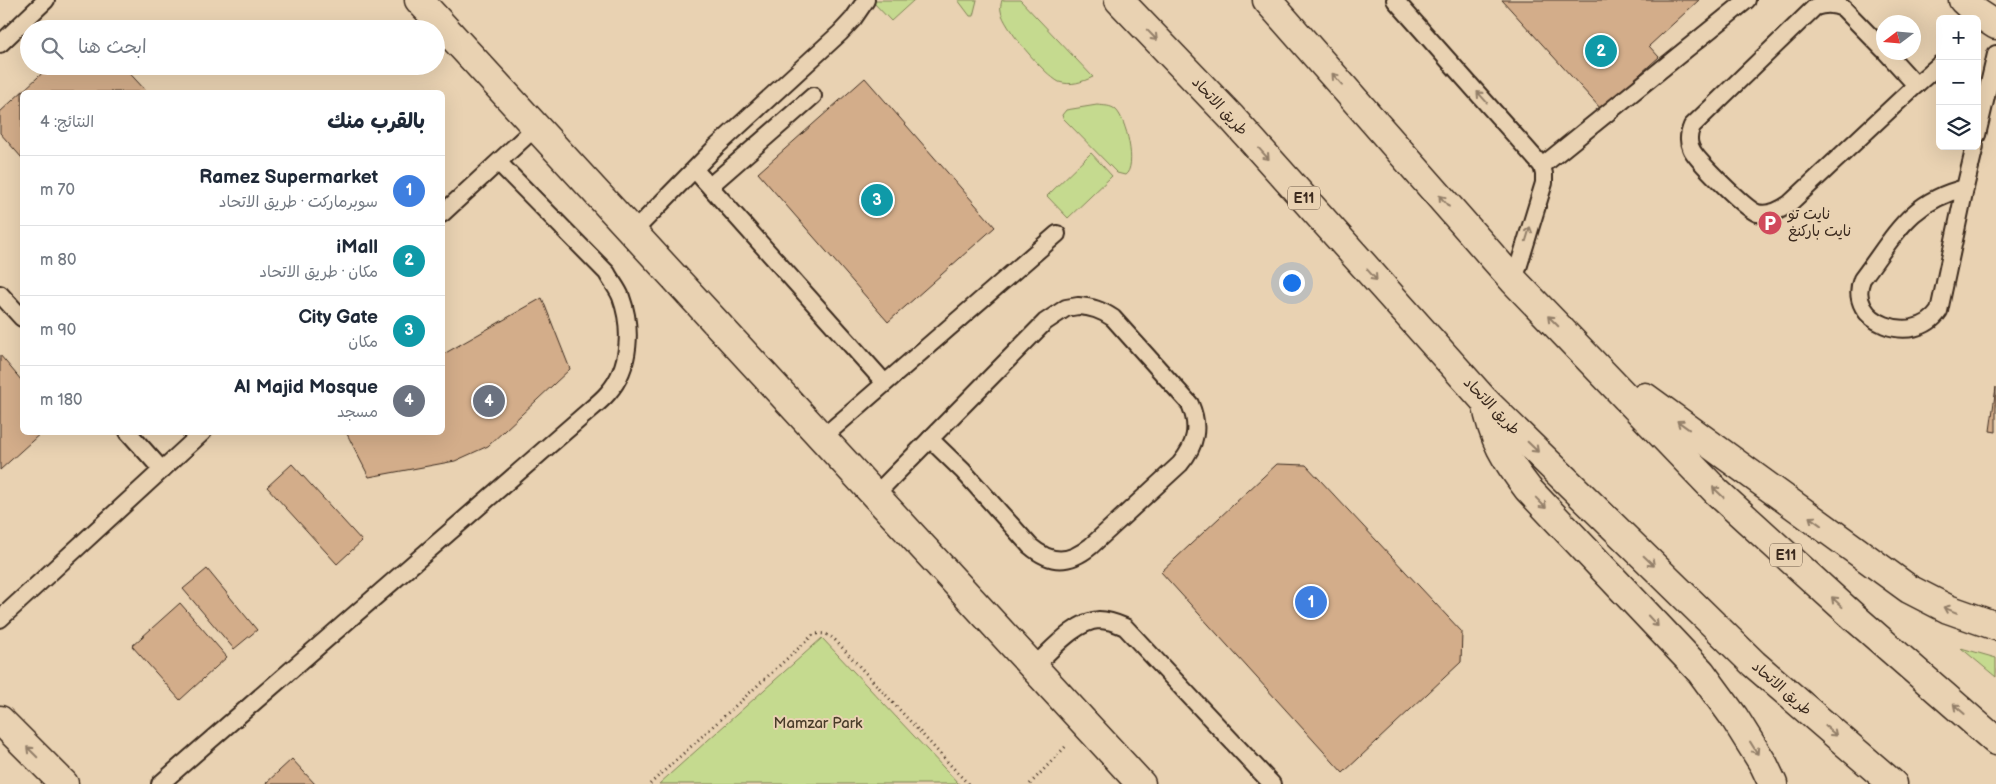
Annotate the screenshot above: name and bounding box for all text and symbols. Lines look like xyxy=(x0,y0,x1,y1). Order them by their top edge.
north arrow xyxy=(1876,15,1921,60)
map controls xyxy=(1936,15,1981,150)
button: + xyxy=(1936,15,1981,60)
search box xyxy=(20,20,445,75)
one-way arrow xyxy=(1146,29,1158,41)
pin: 2 xyxy=(1585,32,1617,70)
icon: search xyxy=(38,34,66,62)
text: ابحث هنا xyxy=(78,36,147,59)
button: − xyxy=(1936,60,1981,105)
street label: طريق الاتحاد xyxy=(1188,73,1252,140)
one-way arrow xyxy=(1331,73,1342,86)
one-way arrow xyxy=(1476,91,1488,104)
button: layers xyxy=(1936,105,1981,150)
text: بالقرب منك xyxy=(327,109,425,134)
text: النتائج: 4 xyxy=(40,113,94,132)
one-way arrow xyxy=(1258,147,1270,160)
text: Ramez Supermarket xyxy=(199,166,378,189)
text: 70 m xyxy=(40,181,75,200)
text: 1 xyxy=(406,181,412,200)
pin: 3 xyxy=(861,181,893,219)
road number: E11 xyxy=(1288,187,1320,210)
text: سوبرماركت · طريق الاتحاد xyxy=(219,193,378,212)
one-way arrow xyxy=(1439,195,1450,208)
place label: نايت تو نايت باركنغ xyxy=(1787,205,1851,242)
parking icon: نايت تو نايت باركنغ xyxy=(1757,210,1783,236)
one-way arrow xyxy=(1524,227,1534,243)
text: iMall xyxy=(337,236,378,259)
text: 80 m xyxy=(40,251,76,270)
text: 2 xyxy=(404,251,414,270)
text: مكان · طريق الاتحاد xyxy=(259,263,378,282)
one-way arrow xyxy=(1366,268,1378,281)
your location xyxy=(1279,270,1305,296)
text: City Gate xyxy=(298,306,378,329)
one-way arrow xyxy=(1547,315,1560,327)
text: 90 m xyxy=(40,321,76,340)
text: 3 xyxy=(404,321,414,340)
text: مكان xyxy=(348,333,378,352)
street label: طريق الاتحاد xyxy=(1459,373,1524,439)
text: Al Majid Mosque xyxy=(234,376,378,399)
pin: 4 xyxy=(473,382,505,420)
text: 180 m xyxy=(40,391,83,410)
text: 4 xyxy=(404,391,414,410)
text: مسجد xyxy=(337,403,378,422)
one-way arrow xyxy=(1676,420,1690,430)
one-way arrow xyxy=(1526,441,1539,453)
one-way arrow xyxy=(1712,486,1724,498)
one-way arrow xyxy=(1535,497,1547,510)
one-way arrow xyxy=(1808,516,1822,526)
road number: E11 xyxy=(1770,544,1802,566)
one-way arrow xyxy=(1642,555,1655,567)
pin: 1 xyxy=(1295,583,1327,621)
one-way arrow xyxy=(1831,596,1844,607)
one-way arrow xyxy=(1943,604,1958,614)
one-way arrow xyxy=(1647,615,1659,628)
street label: طريق الاتحاد xyxy=(1748,657,1816,720)
one-way arrow xyxy=(1952,704,1965,715)
park label: Mamzar Park xyxy=(774,714,863,733)
one-way arrow xyxy=(1825,726,1838,737)
one-way arrow xyxy=(1749,740,1759,754)
one-way arrow xyxy=(26,746,38,758)

